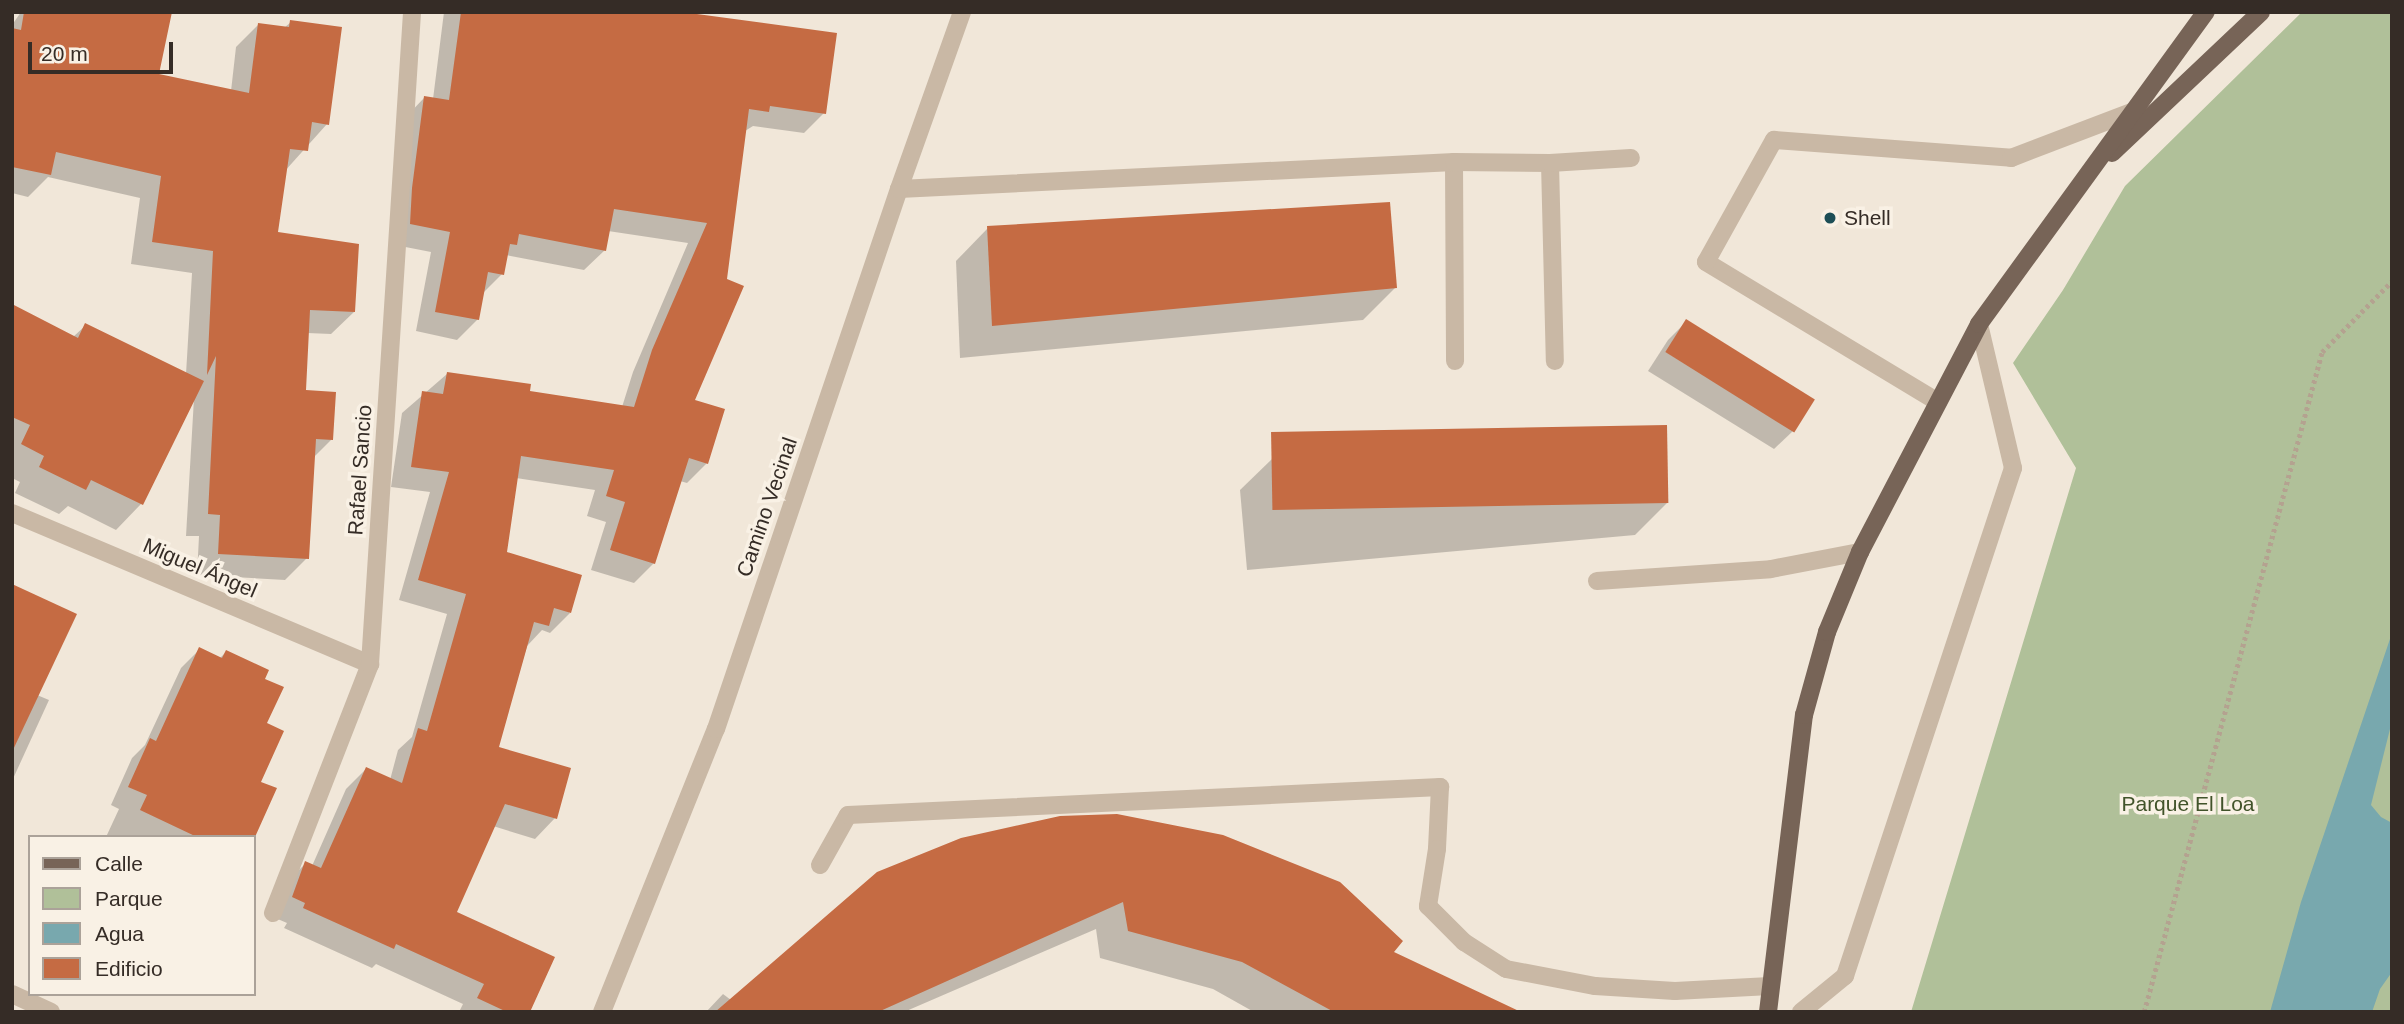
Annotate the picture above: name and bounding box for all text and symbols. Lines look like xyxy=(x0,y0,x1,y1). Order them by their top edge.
scale bar xyxy=(32,28,177,72)
text: 20 m xyxy=(41,42,88,65)
place label: Shell xyxy=(1844,205,1891,231)
marker: Shell xyxy=(1822,210,1838,226)
street label: Rafael Sancio xyxy=(343,404,377,536)
street label: Camino Vecinal xyxy=(731,434,803,580)
street label: Miguel Ángel xyxy=(139,533,261,603)
park label: Parque El Loa xyxy=(2121,791,2255,817)
legend xyxy=(28,835,256,996)
text: Calle xyxy=(95,852,143,875)
text: Parque xyxy=(95,887,163,910)
text: Agua xyxy=(95,922,144,945)
text: Edificio xyxy=(95,957,163,980)

